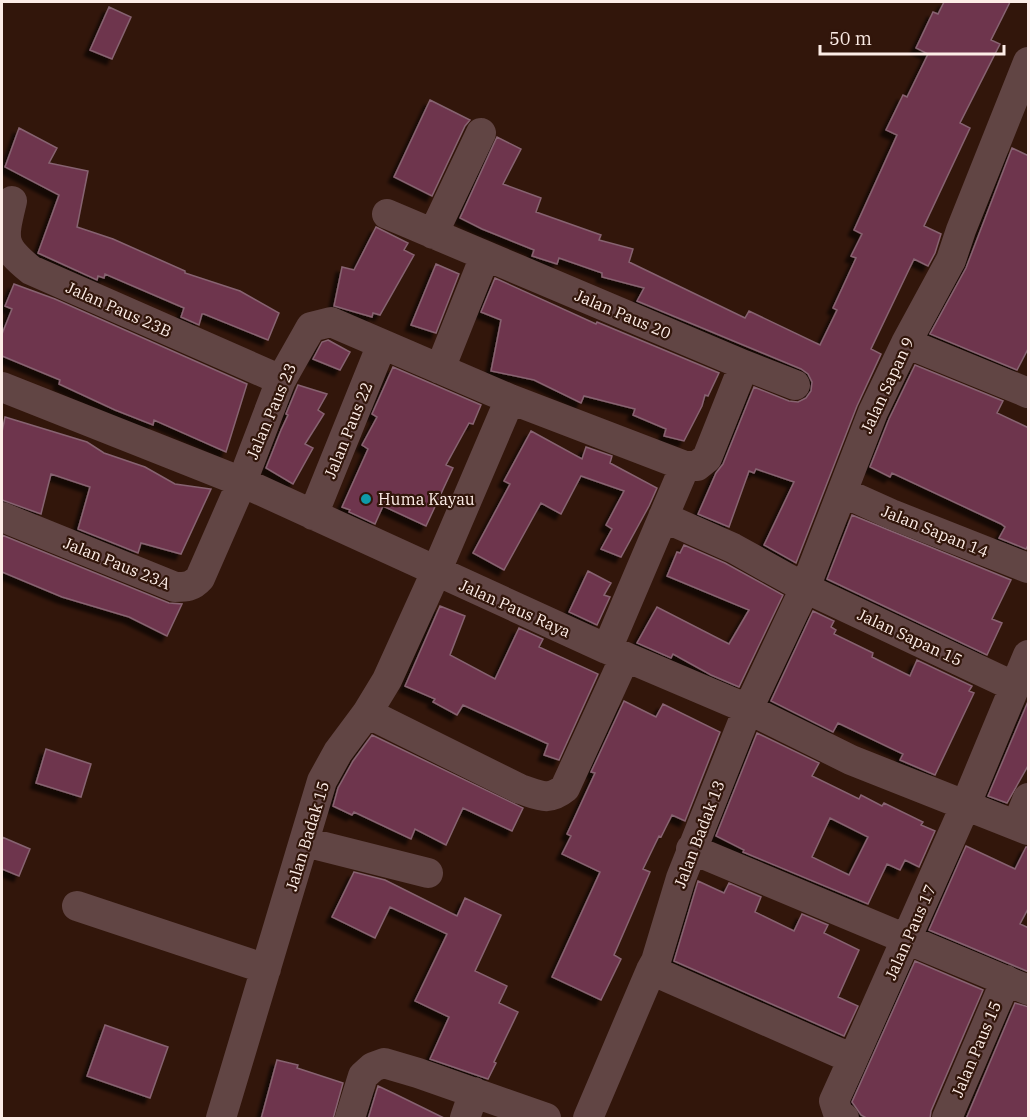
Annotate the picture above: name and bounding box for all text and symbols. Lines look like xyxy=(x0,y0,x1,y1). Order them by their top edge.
scale bar xyxy=(820,18,1004,56)
text: 50 m xyxy=(829,27,872,50)
street label: Jalan Paus 23B xyxy=(63,277,175,341)
street label: Jalan Paus 20 xyxy=(572,285,674,343)
street label: Jalan Sapan 9 xyxy=(856,334,918,436)
street label: Jalan Paus 23 xyxy=(242,360,300,462)
street label: Jalan Paus 22 xyxy=(320,379,376,481)
place label: Huma Kayau xyxy=(378,489,475,509)
marker: Huma Kayau xyxy=(359,492,373,506)
street label: Jalan Sapan 14 xyxy=(879,500,991,562)
street label: Jalan Paus 23A xyxy=(61,532,173,594)
street label: Jalan Paus Raya xyxy=(456,575,574,642)
street label: Jalan Sapan 15 xyxy=(854,604,966,670)
street label: Jalan Badak 13 xyxy=(669,777,729,891)
street label: Jalan Badak 15 xyxy=(281,779,333,893)
street label: Jalan Paus 17 xyxy=(880,881,940,983)
street label: Jalan Paus 15 xyxy=(947,998,1005,1100)

